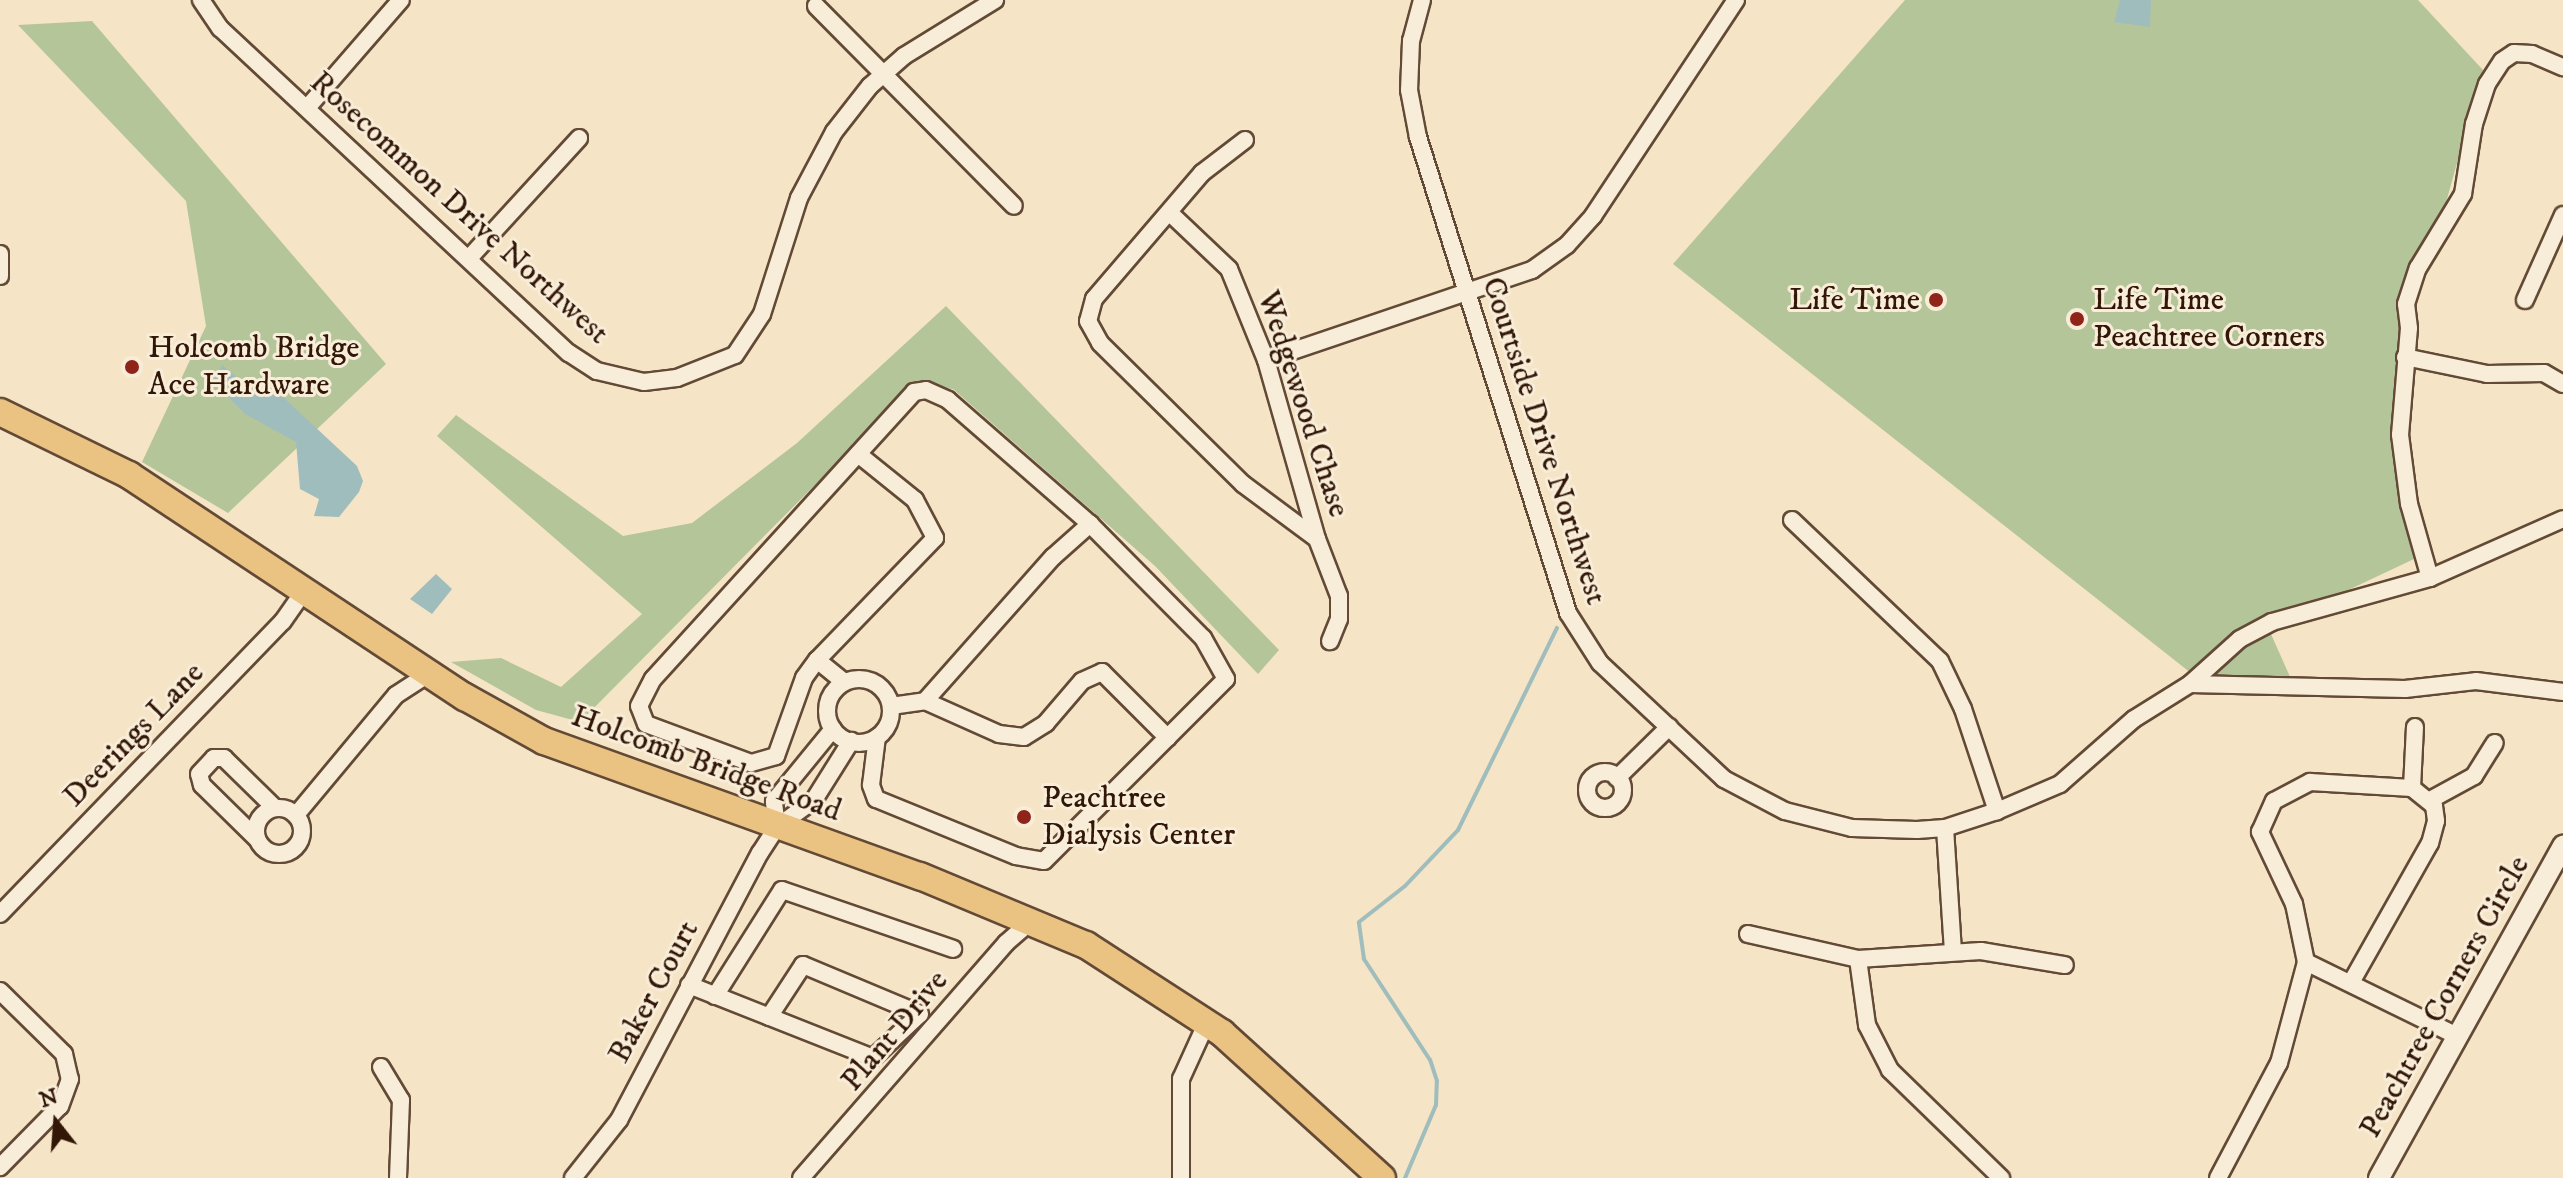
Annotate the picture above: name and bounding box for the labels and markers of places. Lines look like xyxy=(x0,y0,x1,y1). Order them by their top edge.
place label: Life Time xyxy=(1789,281,1920,319)
place label: Life Time Peachtree Corners xyxy=(2093,282,2325,357)
marker: Life Time xyxy=(1927,291,1945,309)
marker: Life Time Peachtree Corners xyxy=(2068,310,2086,328)
place label: Holcomb Bridge Ace Hardware xyxy=(148,330,359,405)
marker: Holcomb Bridge Ace Hardware xyxy=(123,358,141,376)
place label: Peachtree Dialysis Center xyxy=(1042,780,1235,855)
marker: Peachtree Dialysis Center xyxy=(1013,806,1035,828)

